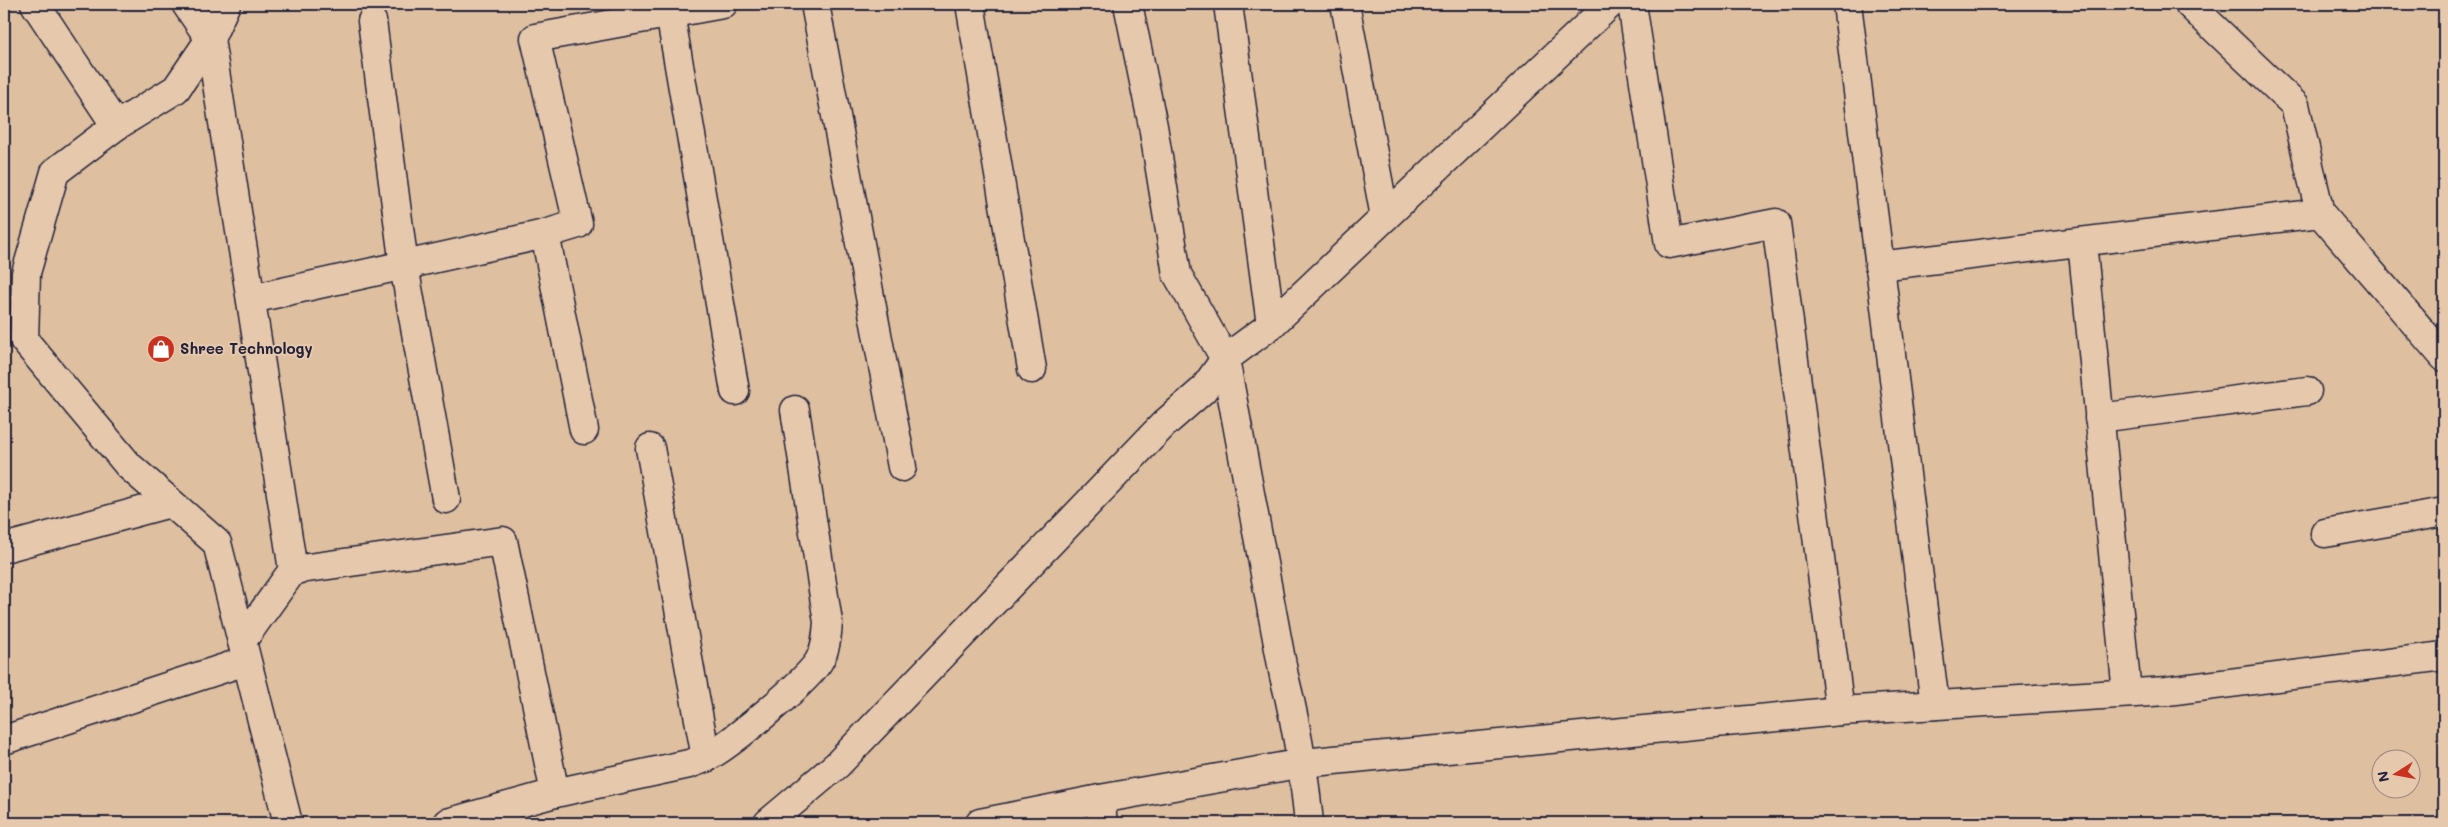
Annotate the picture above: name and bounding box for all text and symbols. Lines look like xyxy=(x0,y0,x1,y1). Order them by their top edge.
shop icon: Shree Technology xyxy=(146,334,176,364)
place label: Shree Technology xyxy=(180,338,313,358)
north arrow xyxy=(2370,750,2420,800)
text: N xyxy=(2372,770,2393,784)

